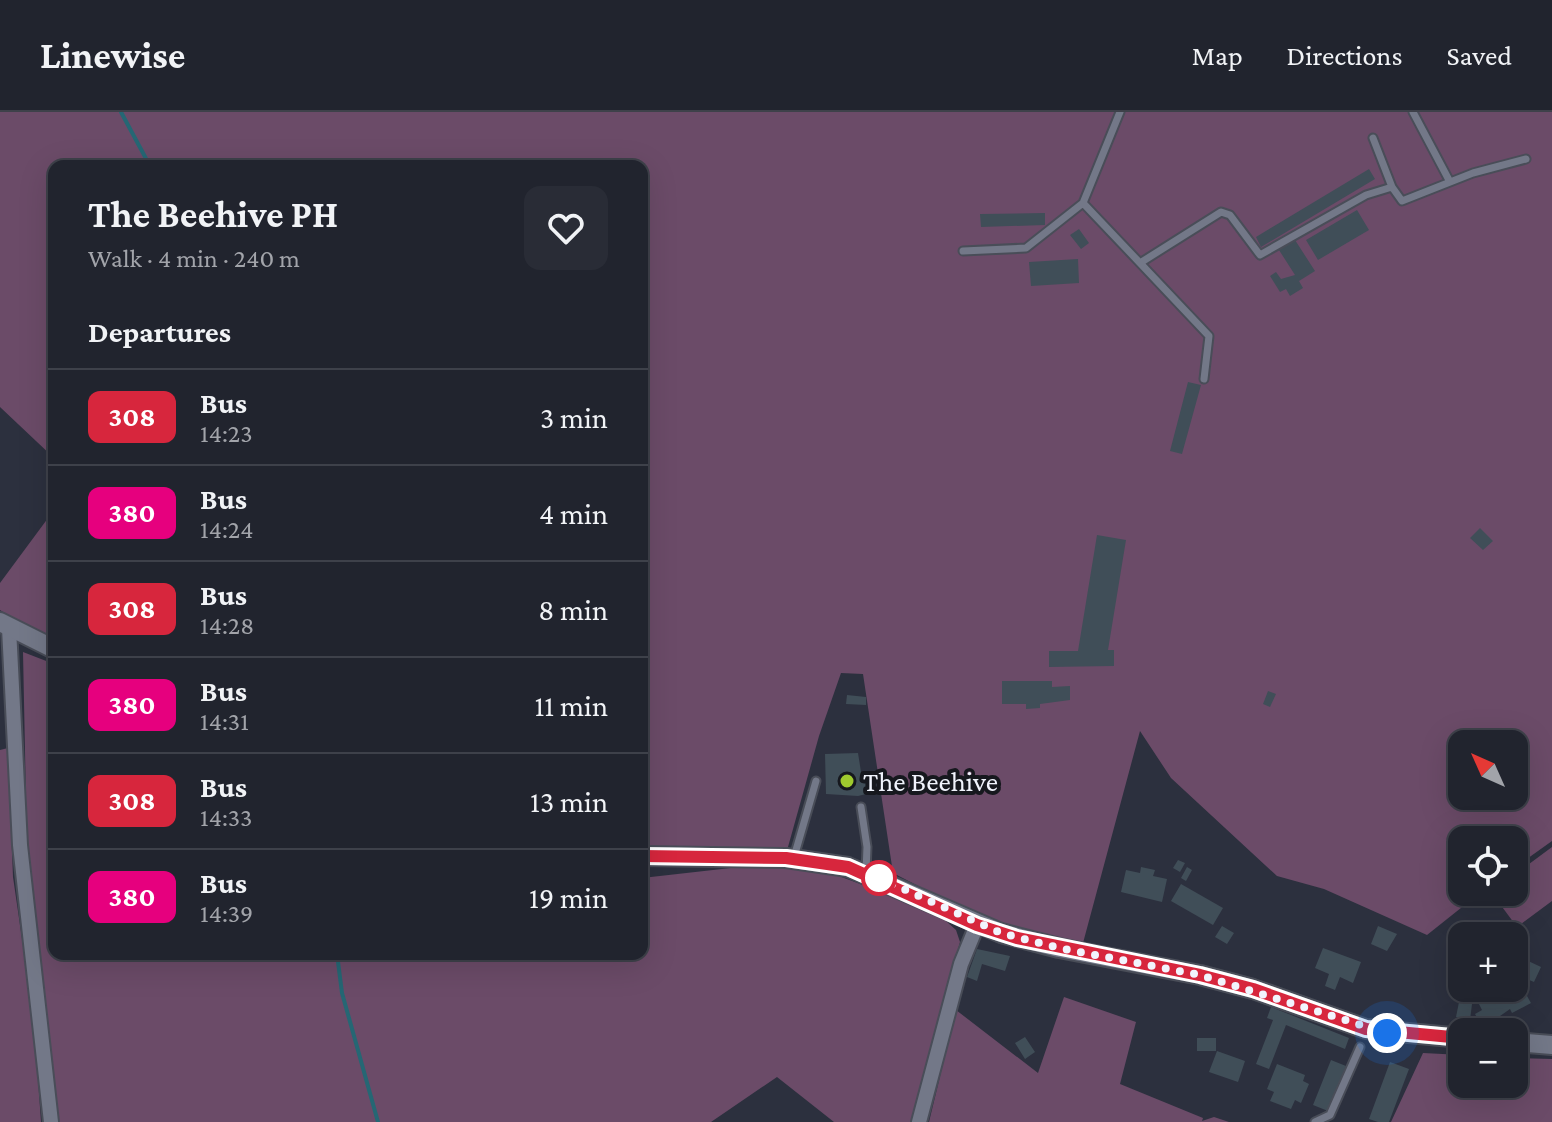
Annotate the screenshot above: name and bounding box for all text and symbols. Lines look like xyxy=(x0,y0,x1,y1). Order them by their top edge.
text: Linewise xyxy=(40,34,185,76)
text: Map xyxy=(1192,40,1243,71)
text: Directions xyxy=(1287,40,1402,71)
text: Saved xyxy=(1446,40,1512,71)
button: heart xyxy=(524,186,608,270)
text: The Beehive PH xyxy=(88,193,338,235)
text: Walk · 4 min · 240 m xyxy=(88,244,300,273)
text: Departures xyxy=(88,315,231,348)
text: Bus xyxy=(200,386,247,419)
text: 308 xyxy=(109,401,155,432)
text: 3 min xyxy=(540,401,608,434)
text: 14:23 xyxy=(200,419,253,448)
text: Bus xyxy=(200,482,247,515)
text: 380 xyxy=(109,497,155,528)
text: 4 min xyxy=(539,497,608,530)
text: 14:24 xyxy=(200,515,254,544)
text: Bus xyxy=(200,578,247,611)
text: 308 xyxy=(109,593,155,624)
text: 8 min xyxy=(538,593,608,626)
text: 14:28 xyxy=(200,611,254,640)
text: Bus xyxy=(200,674,247,707)
text: 380 xyxy=(109,689,155,720)
text: 11 min xyxy=(534,689,608,722)
text: 14:31 xyxy=(200,707,249,736)
north arrow xyxy=(1448,730,1528,810)
map controls xyxy=(1448,730,1528,1098)
place label: The Beehive xyxy=(863,766,998,797)
text: Bus xyxy=(200,770,247,803)
marker: The Beehive xyxy=(838,772,856,790)
text: 308 xyxy=(109,785,155,816)
text: 13 min xyxy=(530,785,608,818)
text: 14:33 xyxy=(200,803,252,832)
button: locate xyxy=(1448,826,1528,906)
unlabelled marker xyxy=(862,861,896,895)
text: Bus xyxy=(200,866,247,899)
text: 380 xyxy=(109,881,155,912)
text: 19 min xyxy=(529,881,608,914)
text: 14:39 xyxy=(200,899,253,928)
button: + xyxy=(1448,922,1528,1002)
your location xyxy=(1367,1013,1407,1053)
button: − xyxy=(1448,1018,1528,1098)

